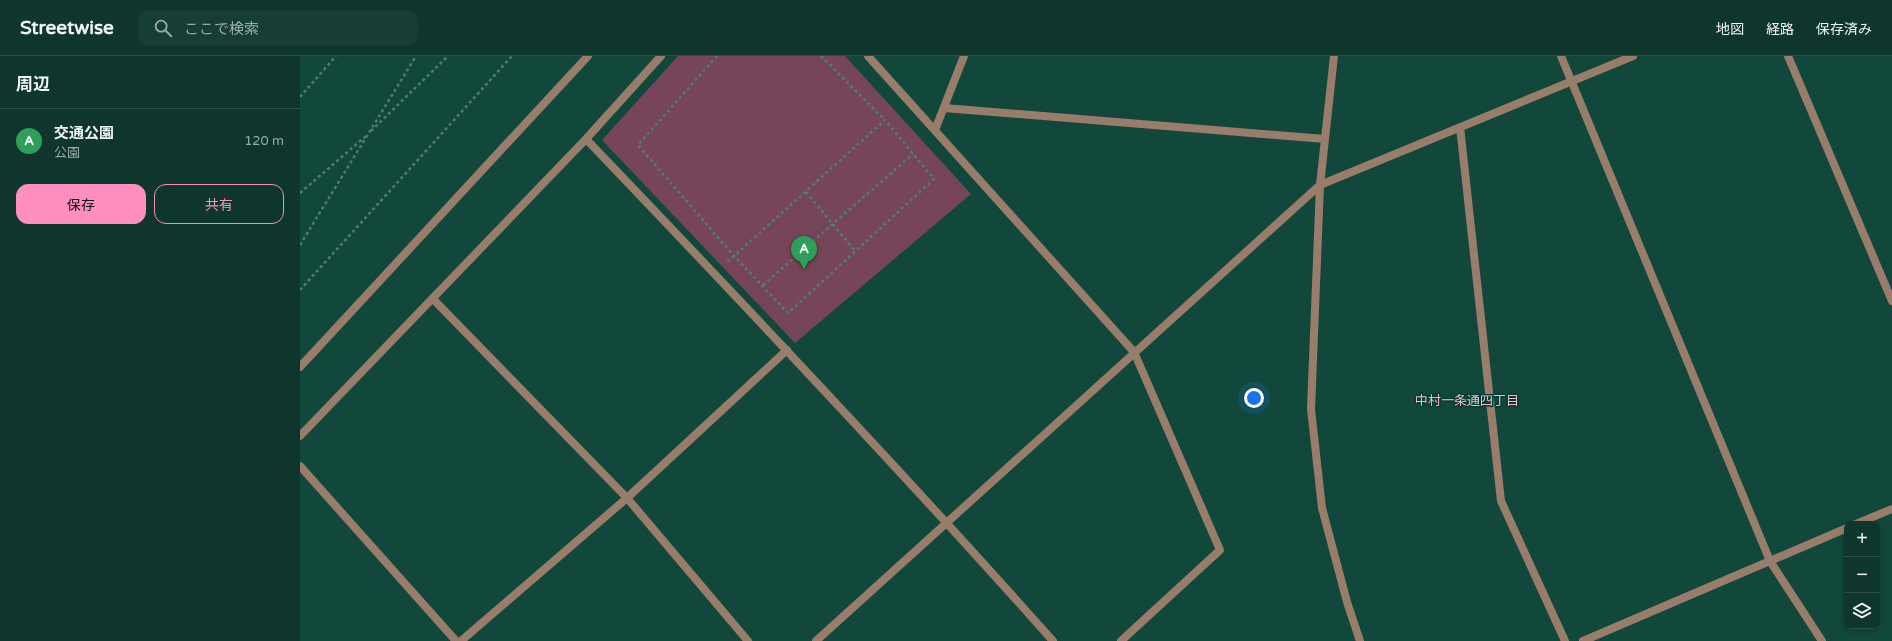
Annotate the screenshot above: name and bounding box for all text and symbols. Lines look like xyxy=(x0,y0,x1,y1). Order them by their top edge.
search box xyxy=(138,10,418,46)
text: Streetwise xyxy=(20,17,114,39)
icon: search xyxy=(152,17,174,39)
text: ここで検索 xyxy=(184,20,259,38)
text: 地図 xyxy=(1716,21,1744,38)
text: 経路 xyxy=(1766,21,1794,38)
text: 保存済み xyxy=(1816,21,1872,38)
text: 周辺 xyxy=(16,74,50,95)
text: 交通公園 xyxy=(54,124,114,142)
text: A xyxy=(24,133,34,149)
text: 120 m xyxy=(244,133,284,149)
text: 公園 xyxy=(54,145,80,161)
button: 保存 xyxy=(16,184,146,224)
button: 共有 xyxy=(154,184,284,224)
pin: A xyxy=(791,236,817,269)
your location xyxy=(1244,388,1264,408)
district label: 中村一条通四丁目 xyxy=(1415,393,1519,409)
map controls xyxy=(1844,521,1880,629)
button: + xyxy=(1844,521,1880,557)
button: − xyxy=(1844,557,1880,593)
button: layers xyxy=(1844,593,1880,629)

